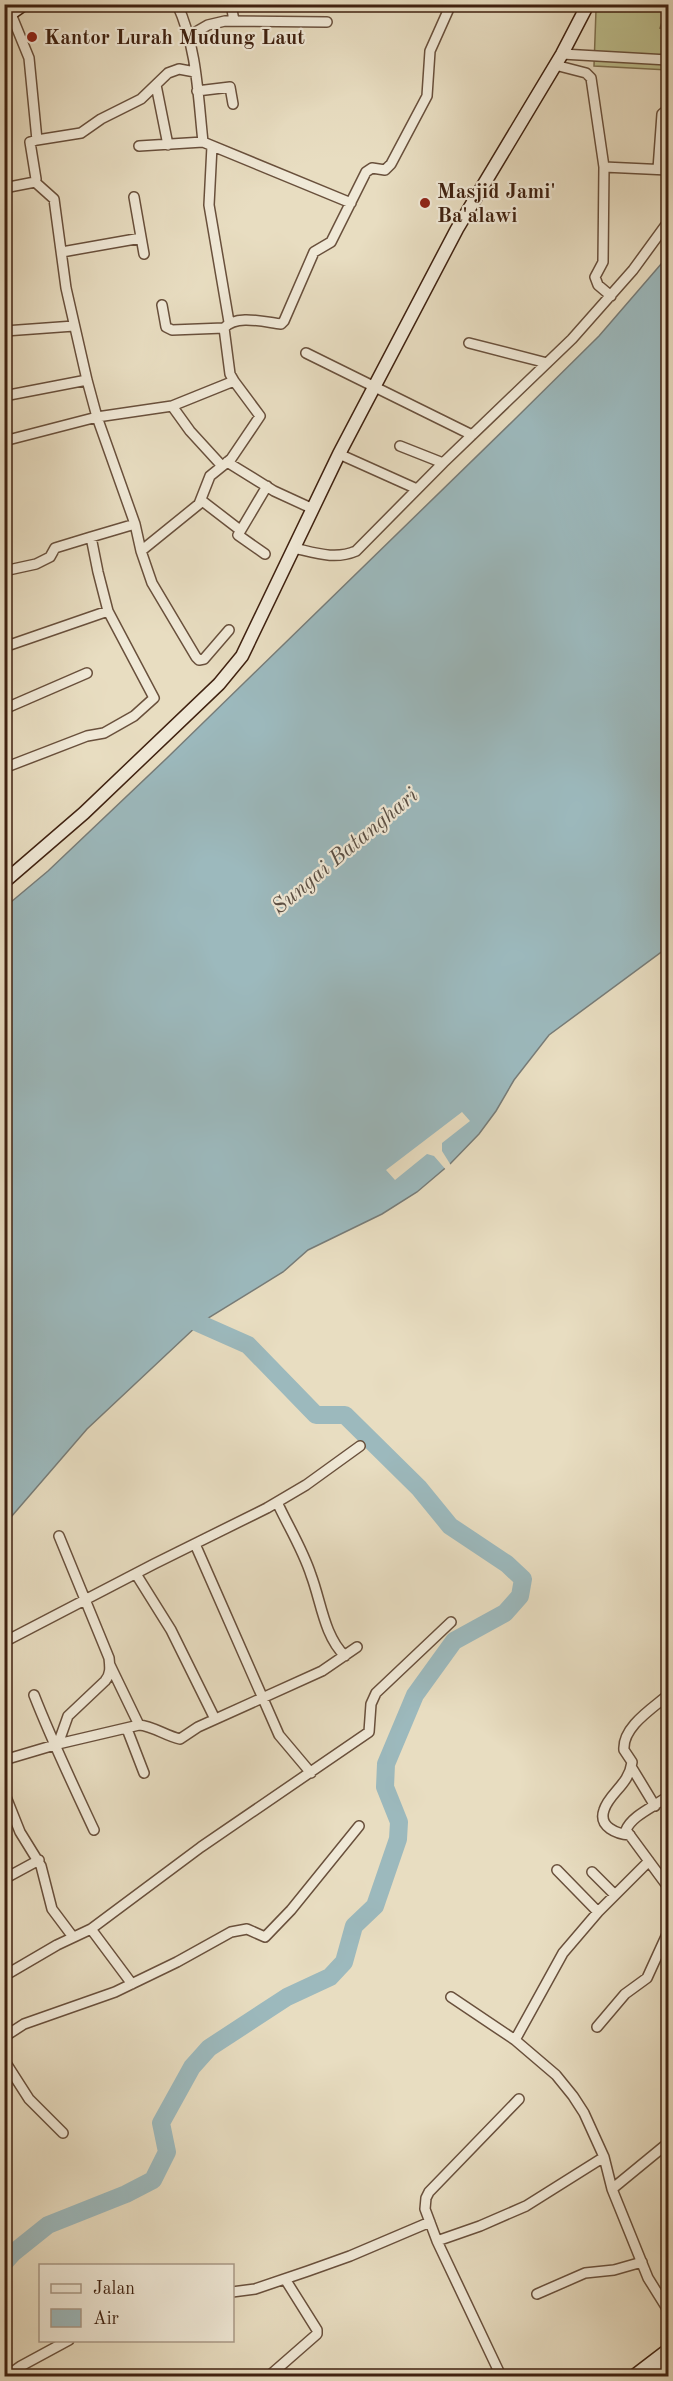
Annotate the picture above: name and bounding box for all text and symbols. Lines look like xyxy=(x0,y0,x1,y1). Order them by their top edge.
place label: Kantor Lurah Mudung Laut xyxy=(44,28,305,49)
marker: Kantor Lurah Mudung Laut xyxy=(25,30,39,44)
place label: Masjid Jami' Ba'alawi xyxy=(437,182,556,227)
marker: Masjid Jami' Ba'alawi xyxy=(418,196,432,210)
water label: Sungai Batanghari xyxy=(268,784,423,919)
legend xyxy=(39,2264,234,2342)
text: Jalan xyxy=(93,2280,135,2298)
text: Air xyxy=(93,2310,120,2328)

